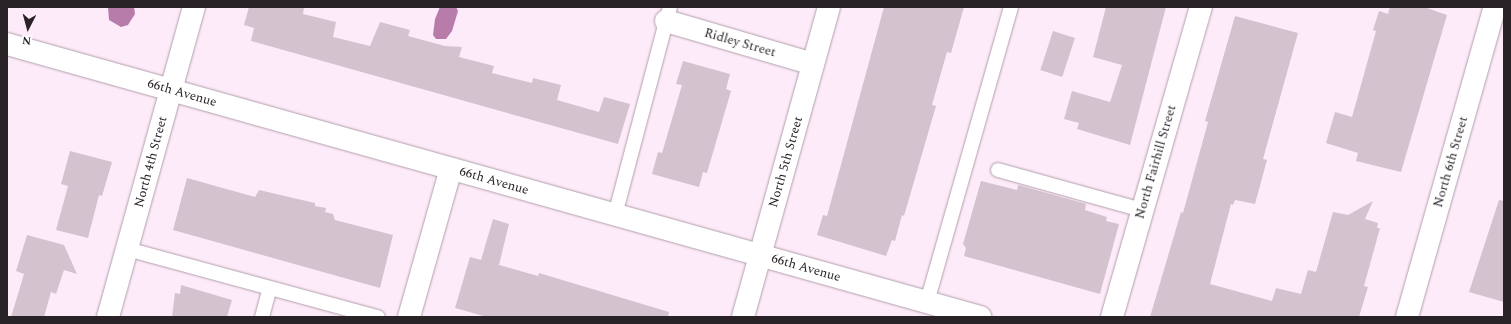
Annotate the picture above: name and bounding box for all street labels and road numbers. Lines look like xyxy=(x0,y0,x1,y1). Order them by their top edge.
street label: Ridley Street xyxy=(702,25,778,61)
street label: 66th Avenue xyxy=(146,76,218,110)
street label: North Fairhill Street xyxy=(1132,103,1180,221)
street label: North 4th Street xyxy=(131,115,171,209)
street label: North 5th Street xyxy=(766,115,806,209)
street label: North 6th Street xyxy=(1431,115,1471,209)
street label: 66th Avenue xyxy=(458,164,530,198)
street label: 66th Avenue xyxy=(770,251,842,285)

